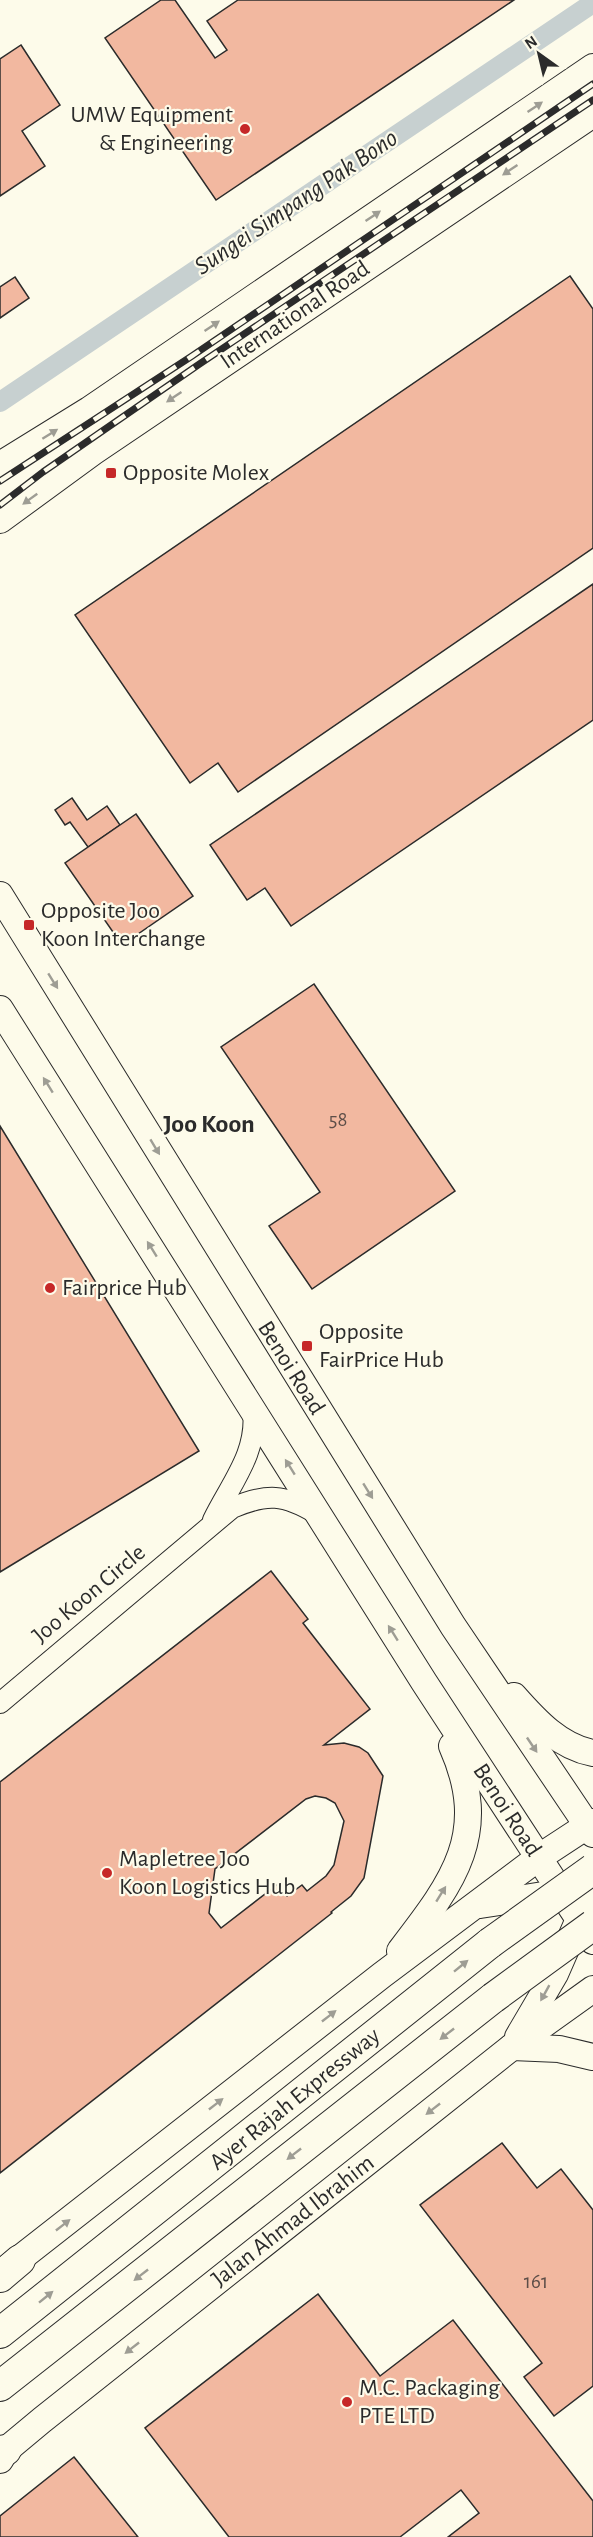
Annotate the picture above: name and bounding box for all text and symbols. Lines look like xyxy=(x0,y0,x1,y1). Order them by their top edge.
north arrow xyxy=(509,24,569,84)
text: N xyxy=(522,33,540,52)
one-way arrow xyxy=(526,101,542,113)
place label: UMW Equipment & Engineering xyxy=(70,103,233,155)
marker: UMW Equipment & Engineering xyxy=(238,122,252,136)
water label: Sungei Simpang Pak Bono xyxy=(190,124,402,280)
one-way arrow xyxy=(502,164,518,176)
one-way arrow xyxy=(365,210,381,222)
street label: International Road xyxy=(216,256,374,374)
one-way arrow xyxy=(204,321,220,332)
one-way arrow xyxy=(166,391,182,402)
one-way arrow xyxy=(42,429,58,440)
place label: Opposite Molex xyxy=(123,461,270,485)
marker: Opposite Molex xyxy=(104,466,118,480)
one-way arrow xyxy=(22,492,37,504)
place label: Opposite Joo Koon Interchange xyxy=(41,899,206,951)
marker: Opposite Joo Koon Interchange xyxy=(22,918,36,932)
one-way arrow xyxy=(47,973,58,989)
one-way arrow xyxy=(43,1077,54,1093)
house number: 58 xyxy=(329,1109,347,1130)
district label: Joo Koon xyxy=(163,1111,255,1137)
one-way arrow xyxy=(150,1139,161,1155)
one-way arrow xyxy=(147,1241,158,1257)
place label: Fairprice Hub xyxy=(62,1276,187,1300)
marker: Fairprice Hub xyxy=(43,1281,57,1295)
street label: Benoi Road xyxy=(253,1317,329,1419)
place label: Opposite FairPrice Hub xyxy=(319,1320,444,1372)
marker: Opposite FairPrice Hub xyxy=(300,1339,314,1353)
one-way arrow xyxy=(285,1459,296,1476)
one-way arrow xyxy=(363,1483,374,1500)
street label: Joo Koon Circle xyxy=(28,1540,150,1648)
one-way arrow xyxy=(388,1625,399,1641)
one-way arrow xyxy=(526,1737,537,1753)
street label: Benoi Road xyxy=(468,1759,546,1861)
place label: Mapletree Joo Koon Logistics Hub xyxy=(119,1847,295,1899)
marker: Mapletree Joo Koon Logistics Hub xyxy=(100,1866,114,1880)
one-way arrow xyxy=(436,1886,447,1902)
one-way arrow xyxy=(454,1961,469,1973)
one-way arrow xyxy=(540,1985,550,2002)
one-way arrow xyxy=(321,2011,336,2023)
street label: Ayer Rajah Expressway xyxy=(205,2023,385,2175)
one-way arrow xyxy=(439,2027,455,2040)
one-way arrow xyxy=(208,2098,224,2111)
one-way arrow xyxy=(425,2103,441,2116)
one-way arrow xyxy=(286,2148,301,2160)
street label: Jalan Ahmad Ibrahim xyxy=(207,2150,379,2292)
one-way arrow xyxy=(55,2219,71,2232)
one-way arrow xyxy=(133,2269,148,2281)
house number: 161 xyxy=(524,2271,548,2292)
one-way arrow xyxy=(38,2290,54,2303)
one-way arrow xyxy=(125,2342,140,2354)
place label: M.C. Packaging PTE LTD xyxy=(359,2376,500,2428)
marker: M.C. Packaging PTE LTD xyxy=(340,2395,354,2409)

